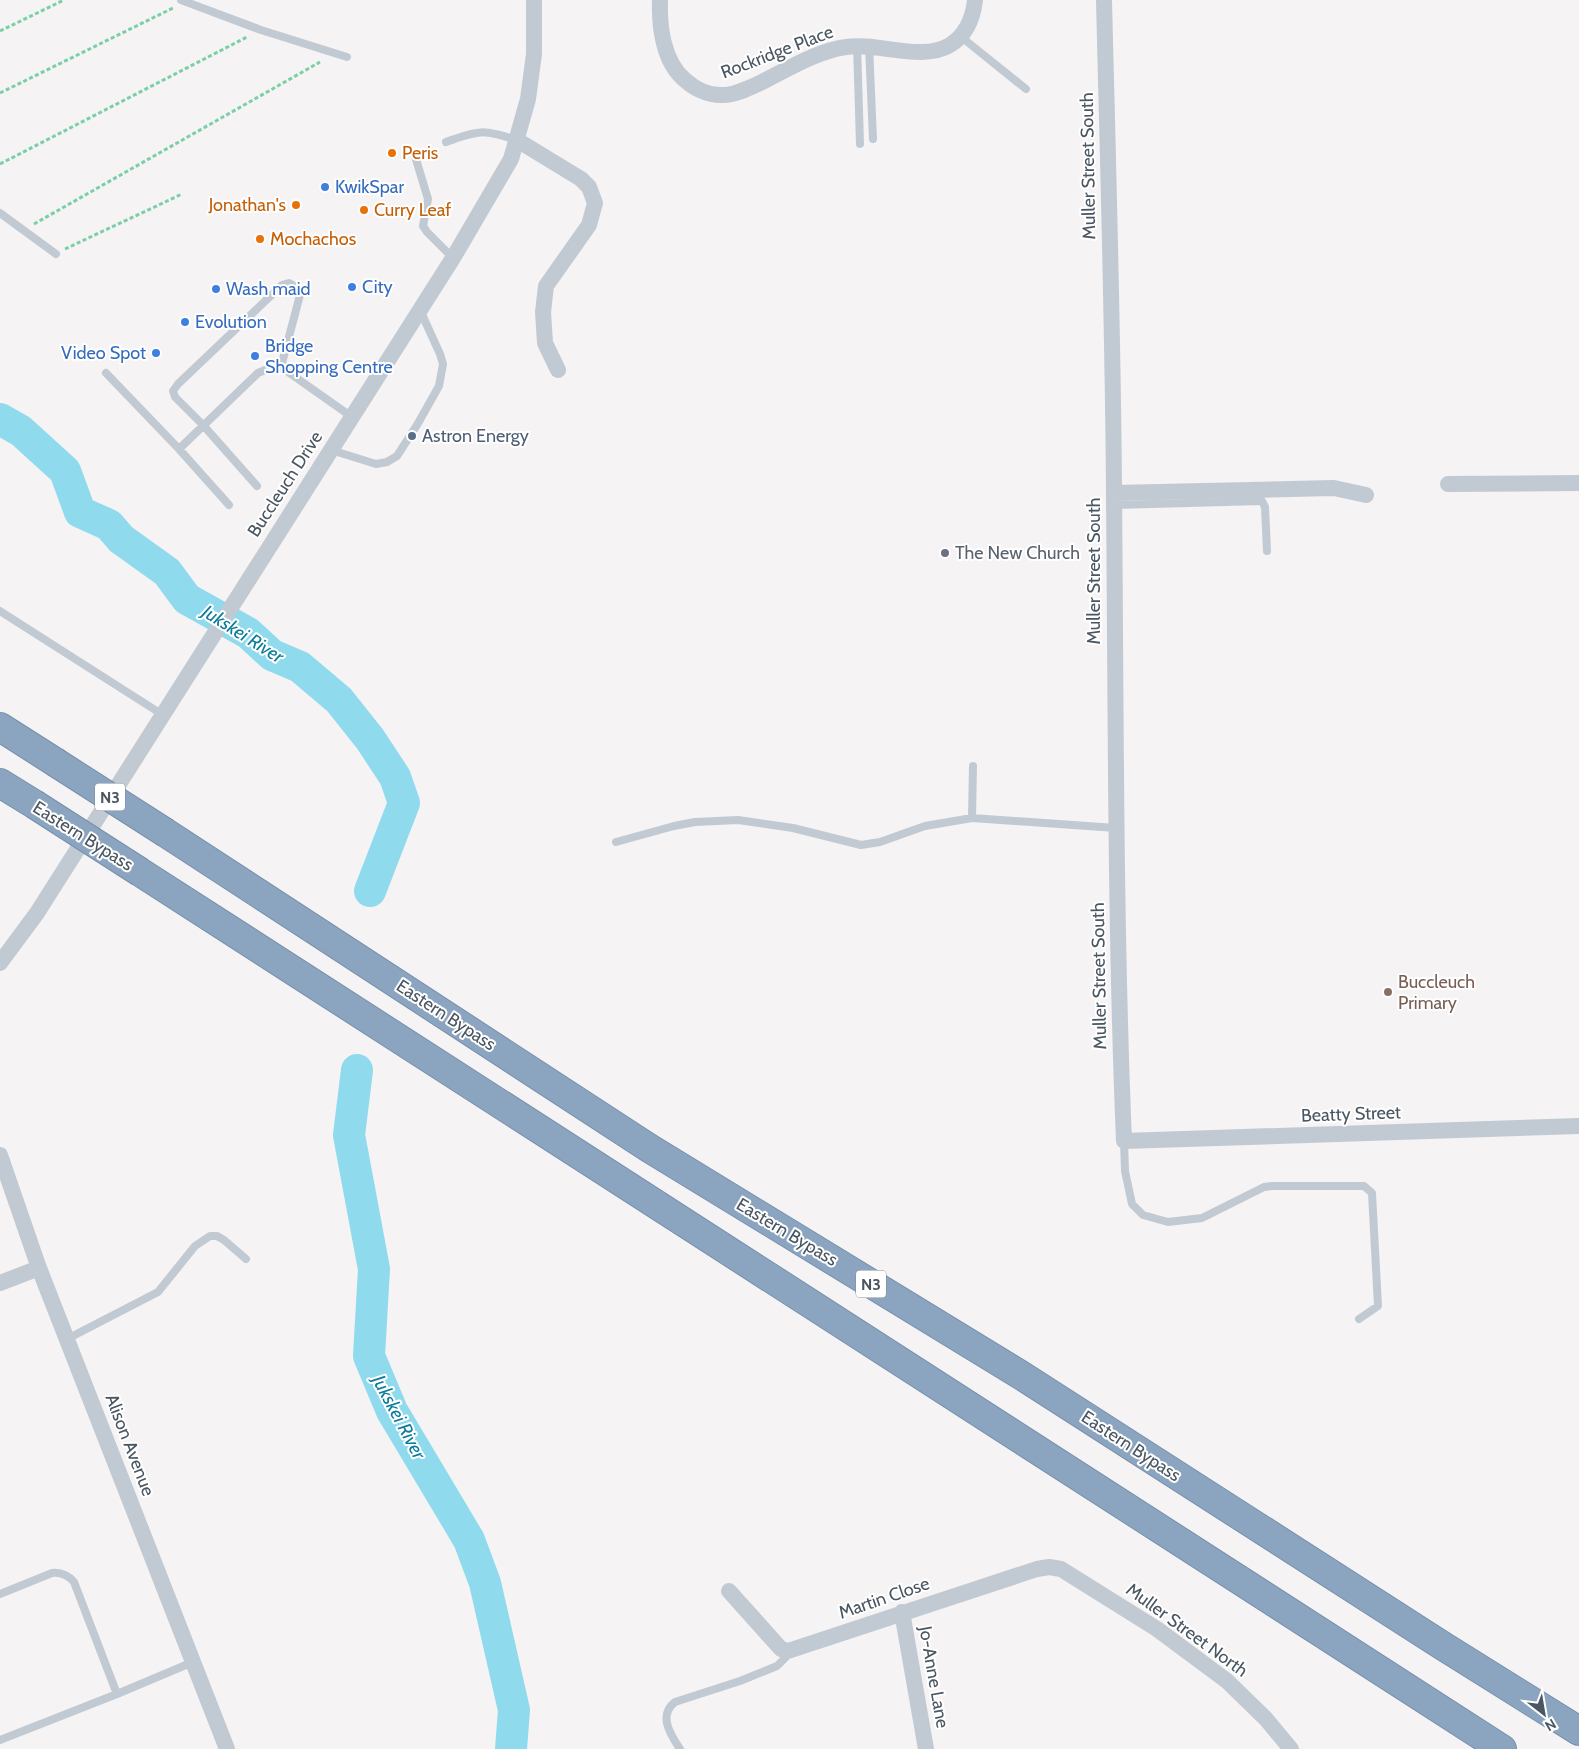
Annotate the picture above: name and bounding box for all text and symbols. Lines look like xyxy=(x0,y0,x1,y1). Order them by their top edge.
street label: Rockridge Place xyxy=(718,20,836,84)
street label: Muller Street South xyxy=(1076,92,1100,240)
place label: Peris xyxy=(402,142,438,164)
marker: Peris xyxy=(386,147,398,159)
place label: KwikSpar xyxy=(335,176,404,198)
marker: KwikSpar xyxy=(319,181,331,193)
place label: Jonathan's xyxy=(208,194,286,216)
marker: Jonathan's xyxy=(290,199,302,211)
place label: Curry Leaf xyxy=(374,199,451,221)
marker: Curry Leaf xyxy=(358,204,370,216)
place label: Mochachos xyxy=(270,228,356,250)
marker: Mochachos xyxy=(254,233,266,245)
place label: City xyxy=(362,276,393,298)
place label: Wash maid xyxy=(226,278,310,300)
marker: City xyxy=(346,281,358,293)
marker: Wash maid xyxy=(210,283,222,295)
place label: Evolution xyxy=(195,311,267,333)
marker: Evolution xyxy=(179,316,191,328)
place label: Bridge Shopping Centre xyxy=(265,335,393,378)
place label: Video Spot xyxy=(61,342,146,364)
marker: Video Spot xyxy=(150,347,162,359)
marker: Bridge Shopping Centre xyxy=(249,350,261,362)
place label: Astron Energy xyxy=(422,425,529,447)
street label: Buccleuch Drive xyxy=(243,427,327,541)
marker: Astron Energy xyxy=(406,430,418,442)
street label: Muller Street South xyxy=(1083,497,1105,645)
place label: The New Church xyxy=(955,542,1080,564)
marker: The New Church xyxy=(939,547,951,559)
water label: Jukskei River xyxy=(196,599,289,669)
road number: N3 xyxy=(95,784,125,810)
street label: Eastern Bypass xyxy=(29,796,137,876)
street label: Muller Street South xyxy=(1087,902,1111,1050)
place label: Buccleuch Primary xyxy=(1398,971,1475,1014)
street label: Eastern Bypass xyxy=(392,975,500,1055)
marker: Buccleuch Primary xyxy=(1382,986,1394,998)
street label: Beatty Street xyxy=(1301,1101,1401,1127)
street label: Eastern Bypass xyxy=(732,1193,842,1271)
road number: N3 xyxy=(856,1270,886,1298)
water label: Jukskei River xyxy=(366,1369,431,1464)
street label: Alison Avenue xyxy=(100,1391,160,1499)
street label: Eastern Bypass xyxy=(1077,1406,1185,1486)
street label: Martin Close xyxy=(836,1572,932,1624)
street label: Muller Street North xyxy=(1122,1578,1252,1682)
street label: Jo-Anne Lane xyxy=(914,1623,954,1730)
north arrow xyxy=(1519,1689,1569,1739)
text: N xyxy=(1542,1715,1560,1735)

